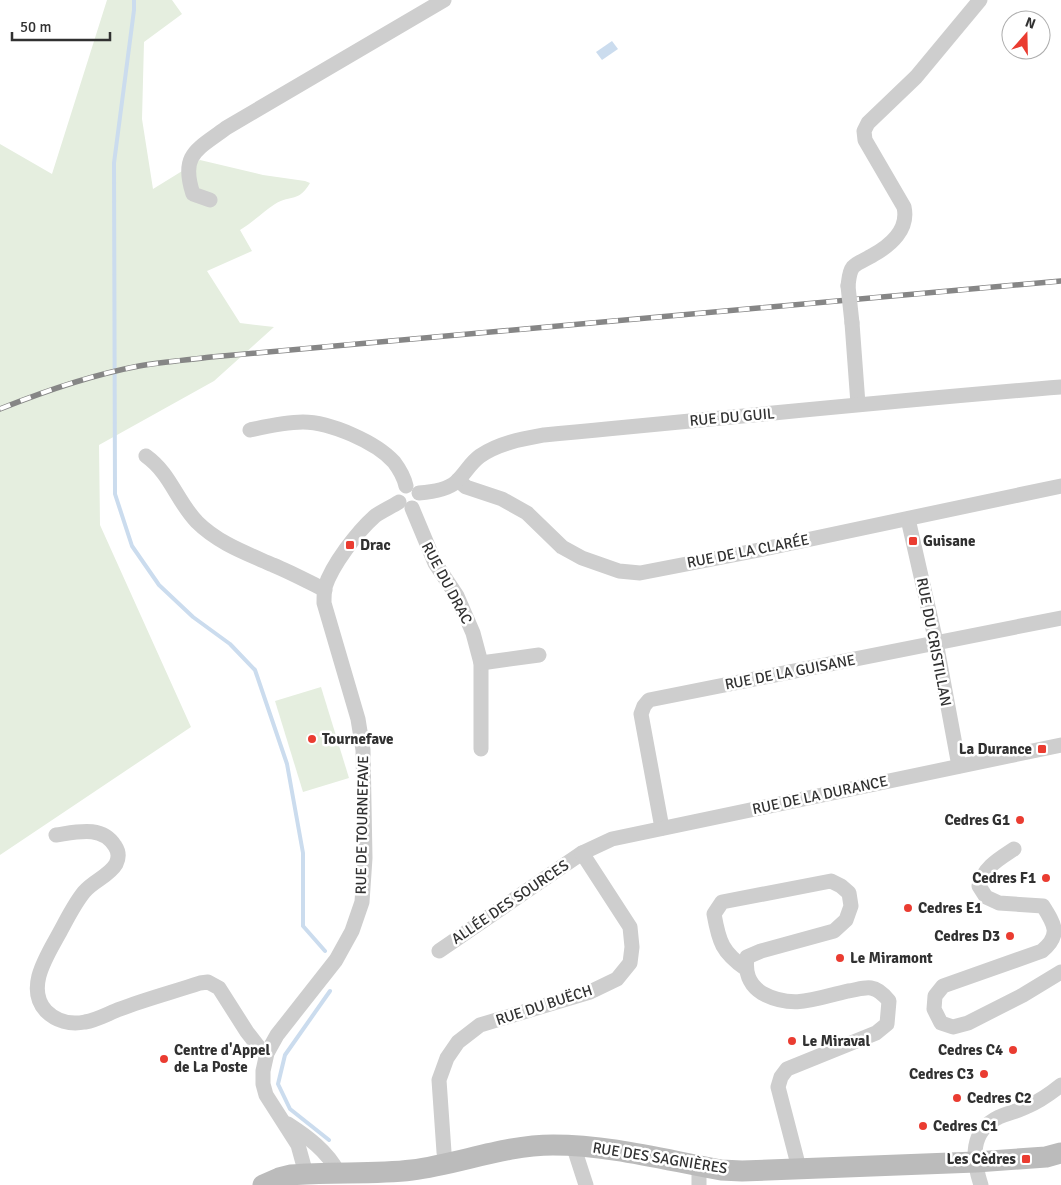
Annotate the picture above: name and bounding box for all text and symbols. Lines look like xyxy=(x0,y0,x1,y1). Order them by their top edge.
scale bar xyxy=(12,10,110,42)
north arrow xyxy=(1001,10,1051,60)
text: N xyxy=(1023,14,1038,33)
text: 50 m xyxy=(20,18,51,36)
street label: RUE DU GUIL xyxy=(689,404,776,430)
street label: RUE DE LA CLARÉE xyxy=(685,529,811,572)
place label: Guisane xyxy=(923,532,976,550)
marker: Guisane xyxy=(907,535,919,547)
place label: Drac xyxy=(360,536,391,554)
marker: Drac xyxy=(344,539,356,551)
street label: RUE DU DRAC xyxy=(418,539,476,627)
street label: RUE DU CRISTILLAN xyxy=(913,576,955,708)
street label: RUE DE LA GUISANE xyxy=(723,651,857,693)
place label: Tournefave xyxy=(322,730,393,748)
marker: Tournefave xyxy=(306,733,318,745)
place label: La Durance xyxy=(959,740,1032,758)
marker: La Durance xyxy=(1036,743,1048,755)
street label: RUE DE TOURNEFAVE xyxy=(352,755,372,895)
street label: RUE DE LA DURANCE xyxy=(751,772,889,818)
place label: Cedres G1 xyxy=(944,811,1010,829)
marker: Cedres G1 xyxy=(1014,814,1026,826)
street label: ALLÉE DES SOURCES xyxy=(447,855,572,948)
place label: Cedres F1 xyxy=(972,869,1036,887)
marker: Cedres F1 xyxy=(1040,872,1052,884)
place label: Cedres E1 xyxy=(918,899,982,917)
marker: Cedres E1 xyxy=(902,902,914,914)
place label: Cedres D3 xyxy=(934,927,1000,945)
marker: Cedres D3 xyxy=(1004,930,1016,942)
place label: Le Miramont xyxy=(850,949,933,967)
marker: Le Miramont xyxy=(834,952,846,964)
street label: RUE DU BUËCH xyxy=(494,981,594,1029)
place label: Le Miraval xyxy=(802,1032,871,1050)
marker: Le Miraval xyxy=(786,1035,798,1047)
place label: Centre d'Appel de La Poste xyxy=(174,1041,271,1076)
place label: Cedres C4 xyxy=(938,1041,1003,1059)
marker: Cedres C4 xyxy=(1007,1044,1019,1056)
marker: Centre d'Appel de La Poste xyxy=(158,1053,170,1065)
place label: Cedres C3 xyxy=(909,1065,974,1083)
marker: Cedres C3 xyxy=(978,1068,990,1080)
place label: Cedres C2 xyxy=(967,1089,1032,1107)
marker: Cedres C2 xyxy=(951,1092,963,1104)
place label: Cedres C1 xyxy=(933,1117,998,1135)
marker: Cedres C1 xyxy=(917,1120,929,1132)
street label: RUE DES SAGNIÈRES xyxy=(591,1137,729,1178)
place label: Les Cèdres xyxy=(946,1150,1016,1168)
marker: Les Cèdres xyxy=(1020,1153,1032,1165)

